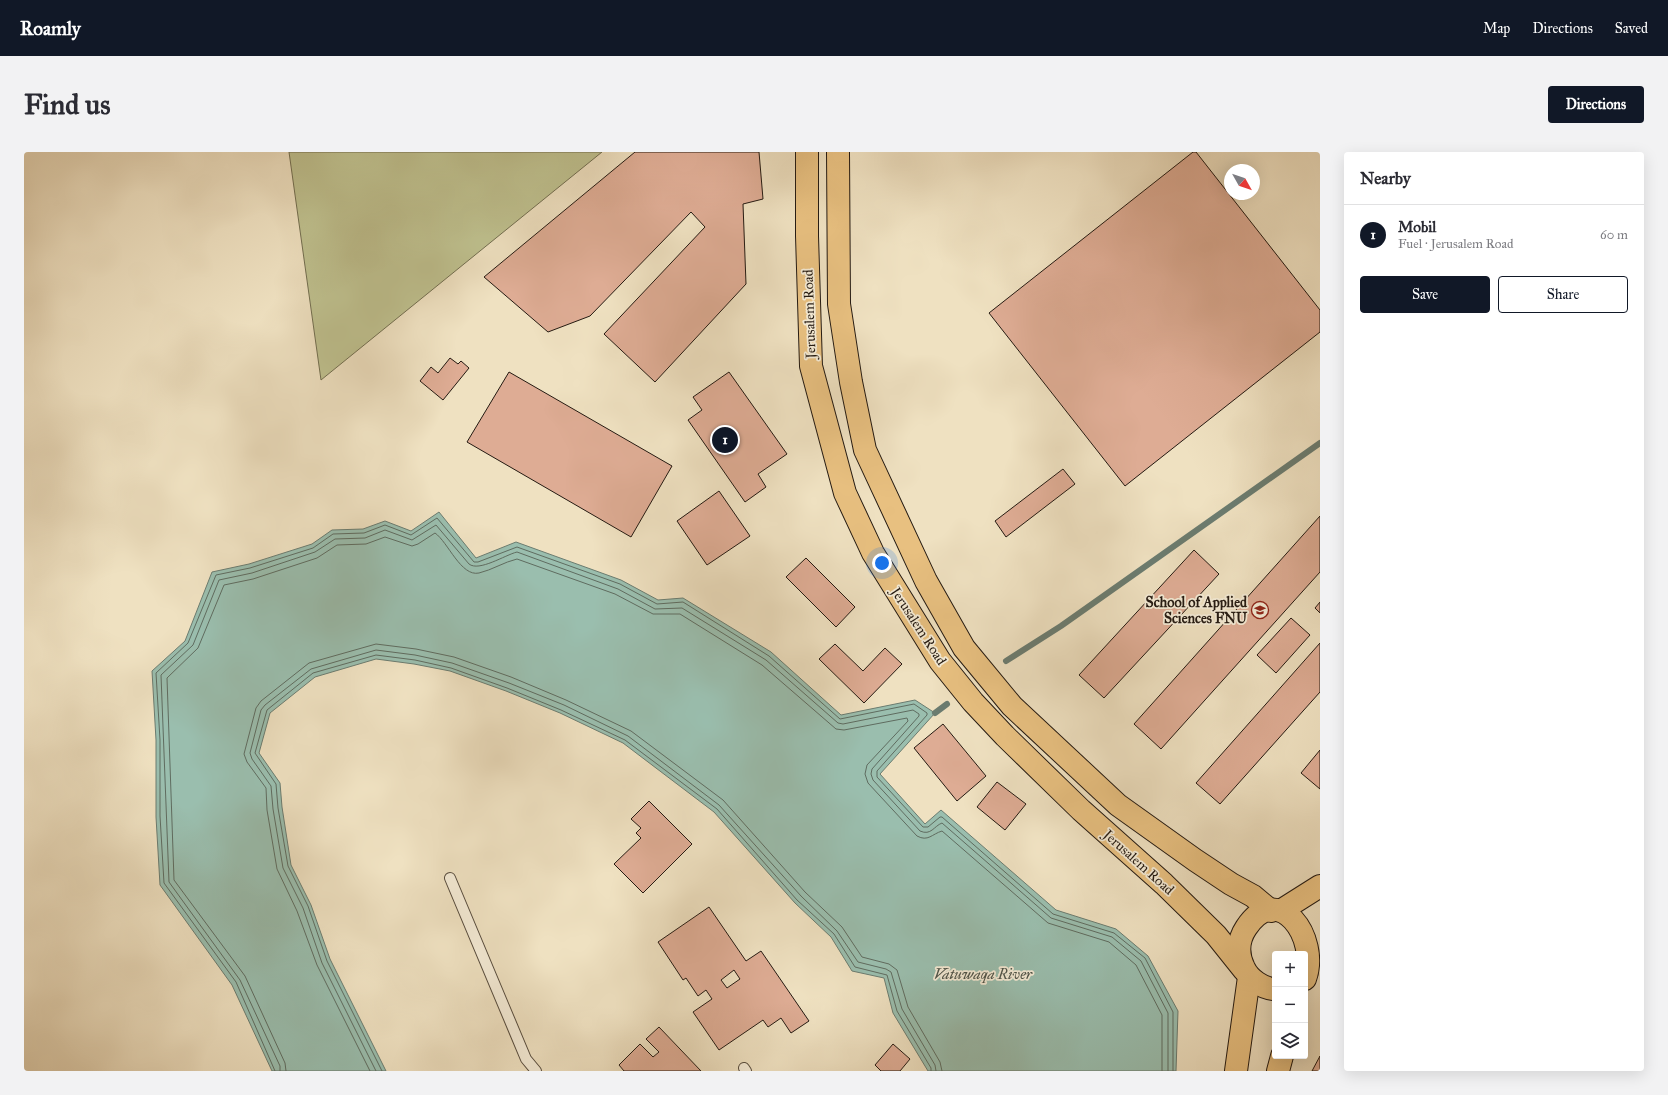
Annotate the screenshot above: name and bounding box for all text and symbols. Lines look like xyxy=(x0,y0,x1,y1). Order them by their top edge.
text: Roamly xyxy=(20,17,81,40)
text: Map xyxy=(1483,20,1510,37)
text: Directions xyxy=(1532,20,1593,37)
text: Saved xyxy=(1615,20,1648,37)
button: Directions xyxy=(1548,86,1644,123)
text: Find us xyxy=(24,87,110,122)
north arrow xyxy=(1224,164,1260,200)
text: Nearby xyxy=(1360,168,1411,189)
text: Mobil xyxy=(1398,218,1436,236)
text: 1 xyxy=(1370,227,1376,243)
text: 60 m xyxy=(1600,227,1628,243)
text: Fuel · Jerusalem Road xyxy=(1398,236,1514,252)
street label: Jerusalem Road xyxy=(799,269,821,361)
button: Save xyxy=(1360,276,1490,313)
button: Share xyxy=(1498,276,1628,313)
pin: 1 xyxy=(712,425,738,455)
your location xyxy=(872,553,892,573)
street label: Jerusalem Road xyxy=(885,583,950,669)
place label: School of Applied Sciences FNU xyxy=(1146,594,1248,627)
school or university icon: School of Applied Sciences FNU xyxy=(1250,600,1270,620)
street label: Jerusalem Road xyxy=(1098,825,1178,899)
map controls xyxy=(1272,951,1308,1059)
button: + xyxy=(1272,951,1308,987)
water label: Vatuwaqa River xyxy=(934,965,1033,983)
button: − xyxy=(1272,987,1308,1023)
button: layers xyxy=(1272,1023,1308,1059)

